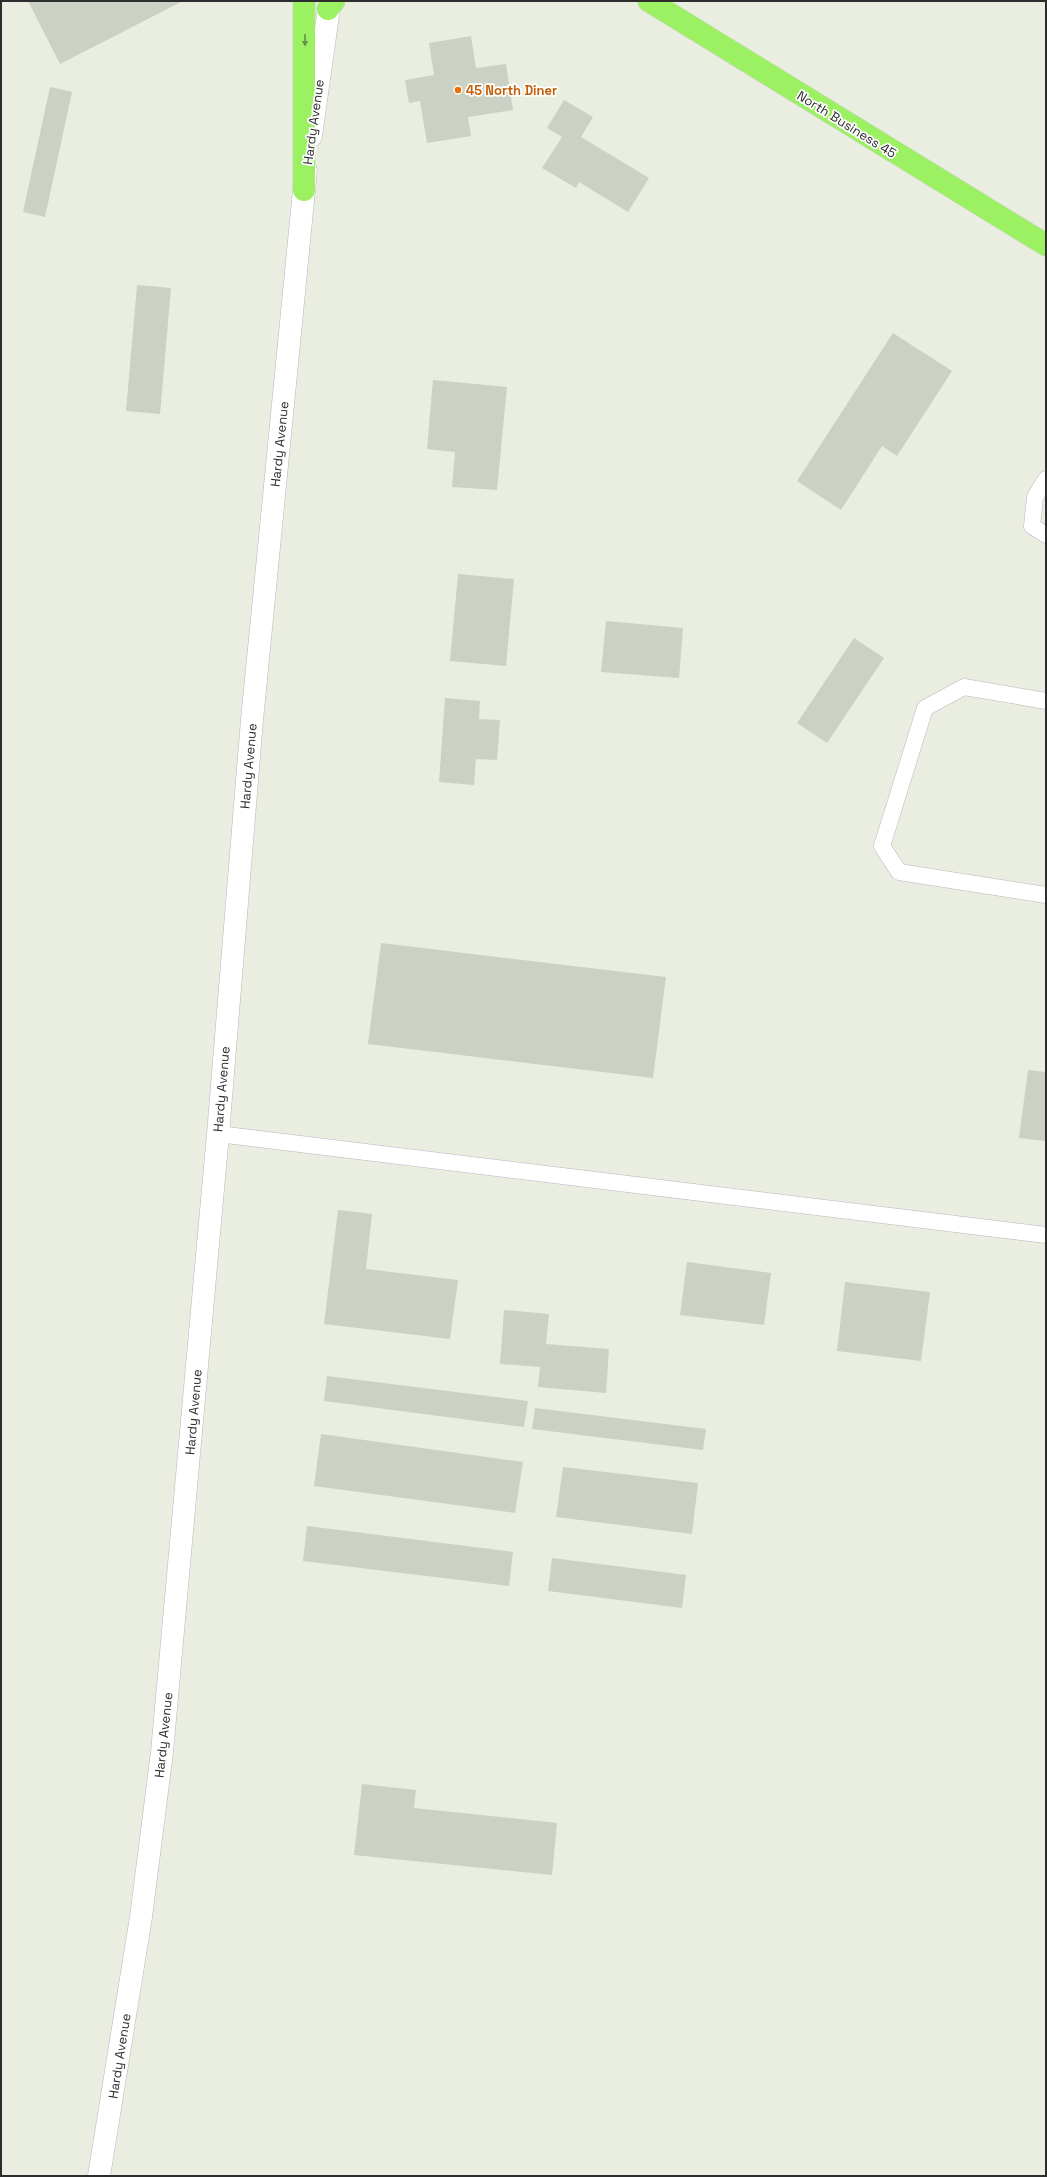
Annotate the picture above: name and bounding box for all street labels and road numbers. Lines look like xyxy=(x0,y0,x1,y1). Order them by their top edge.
street label: Hardy Avenue xyxy=(299,78,328,166)
street label: North Business 45 xyxy=(794,87,900,162)
street label: Hardy Avenue xyxy=(267,400,292,488)
street label: Hardy Avenue xyxy=(236,722,261,810)
street label: Hardy Avenue xyxy=(209,1045,234,1133)
street label: Hardy Avenue xyxy=(181,1368,206,1456)
street label: Hardy Avenue xyxy=(151,1691,176,1779)
street label: Hardy Avenue xyxy=(104,2012,135,2100)

